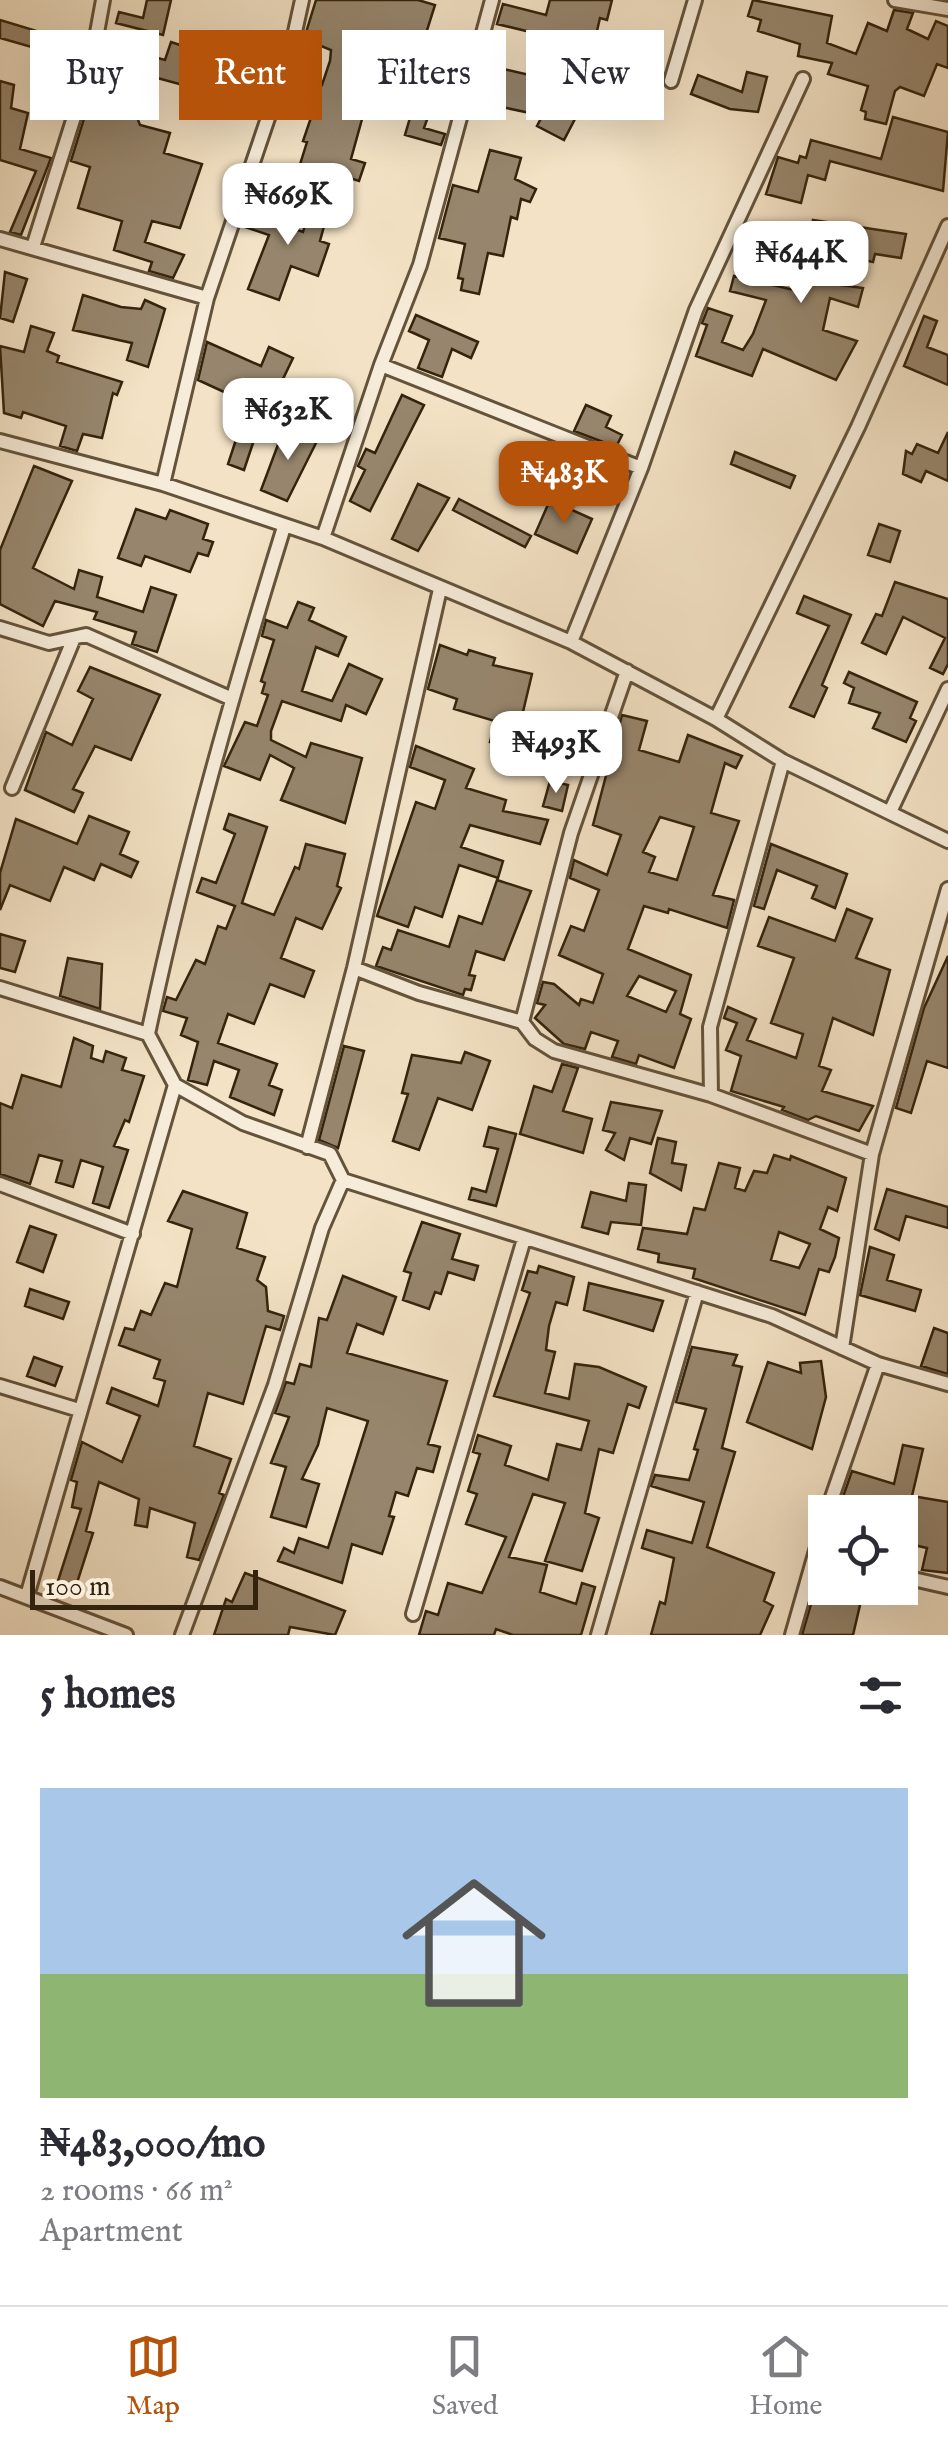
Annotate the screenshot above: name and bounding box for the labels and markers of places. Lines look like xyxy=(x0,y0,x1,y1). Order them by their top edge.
pin: ₦669K xyxy=(218,163,358,248)
pin: ₦644K xyxy=(731,221,871,306)
pin: ₦632K xyxy=(218,378,358,463)
pin: ₦483K xyxy=(494,441,634,526)
pin: ₦493K xyxy=(486,711,626,796)

